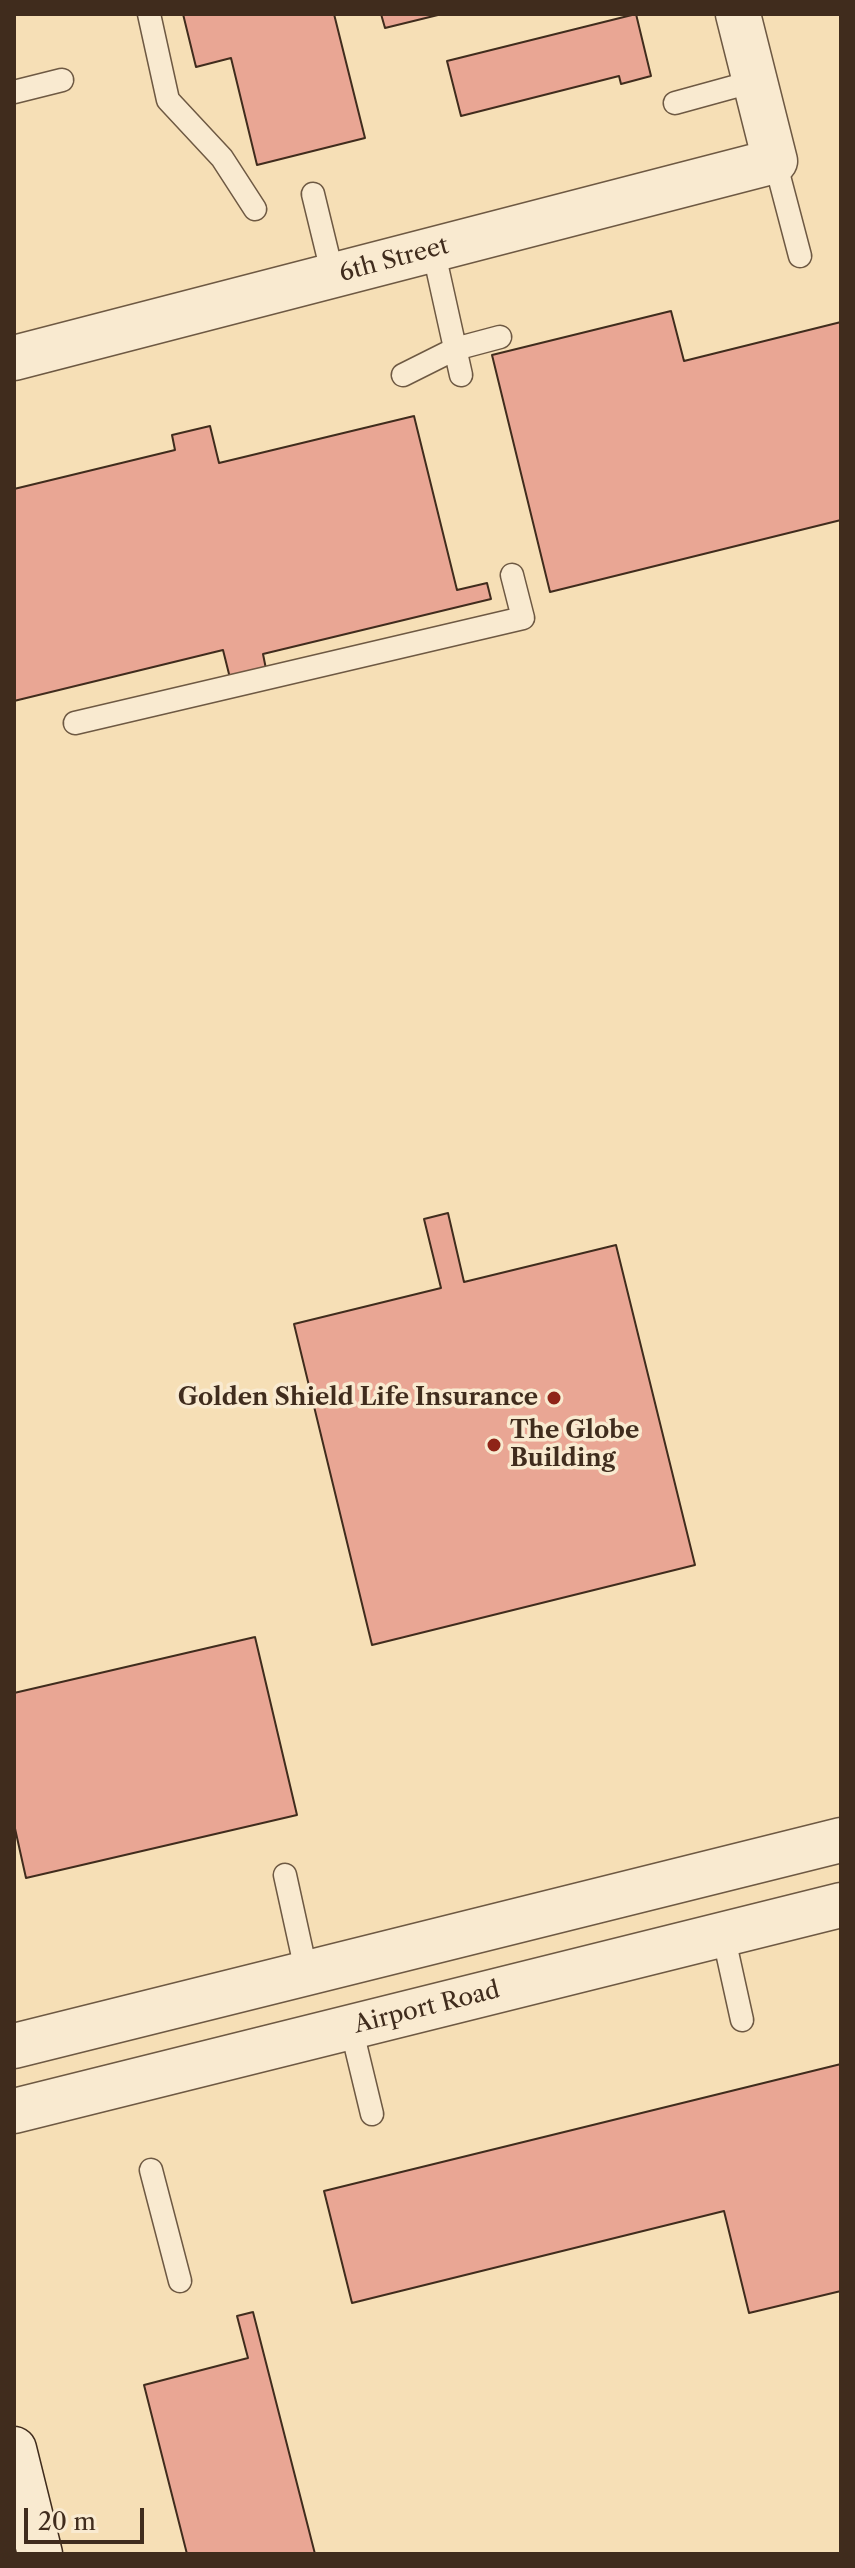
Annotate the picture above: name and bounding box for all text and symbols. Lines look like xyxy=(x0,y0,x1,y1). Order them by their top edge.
street label: 6th Street xyxy=(336,232,452,288)
place label: Golden Shield Life Insurance xyxy=(178,1384,538,1412)
marker: Golden Shield Life Insurance xyxy=(545,1389,563,1407)
place label: The Globe Building xyxy=(510,1417,639,1473)
marker: The Globe Building xyxy=(485,1436,503,1454)
street label: Airport Road xyxy=(351,1976,503,2040)
scale bar xyxy=(28,2492,148,2542)
text: 20 m xyxy=(38,2507,96,2536)

